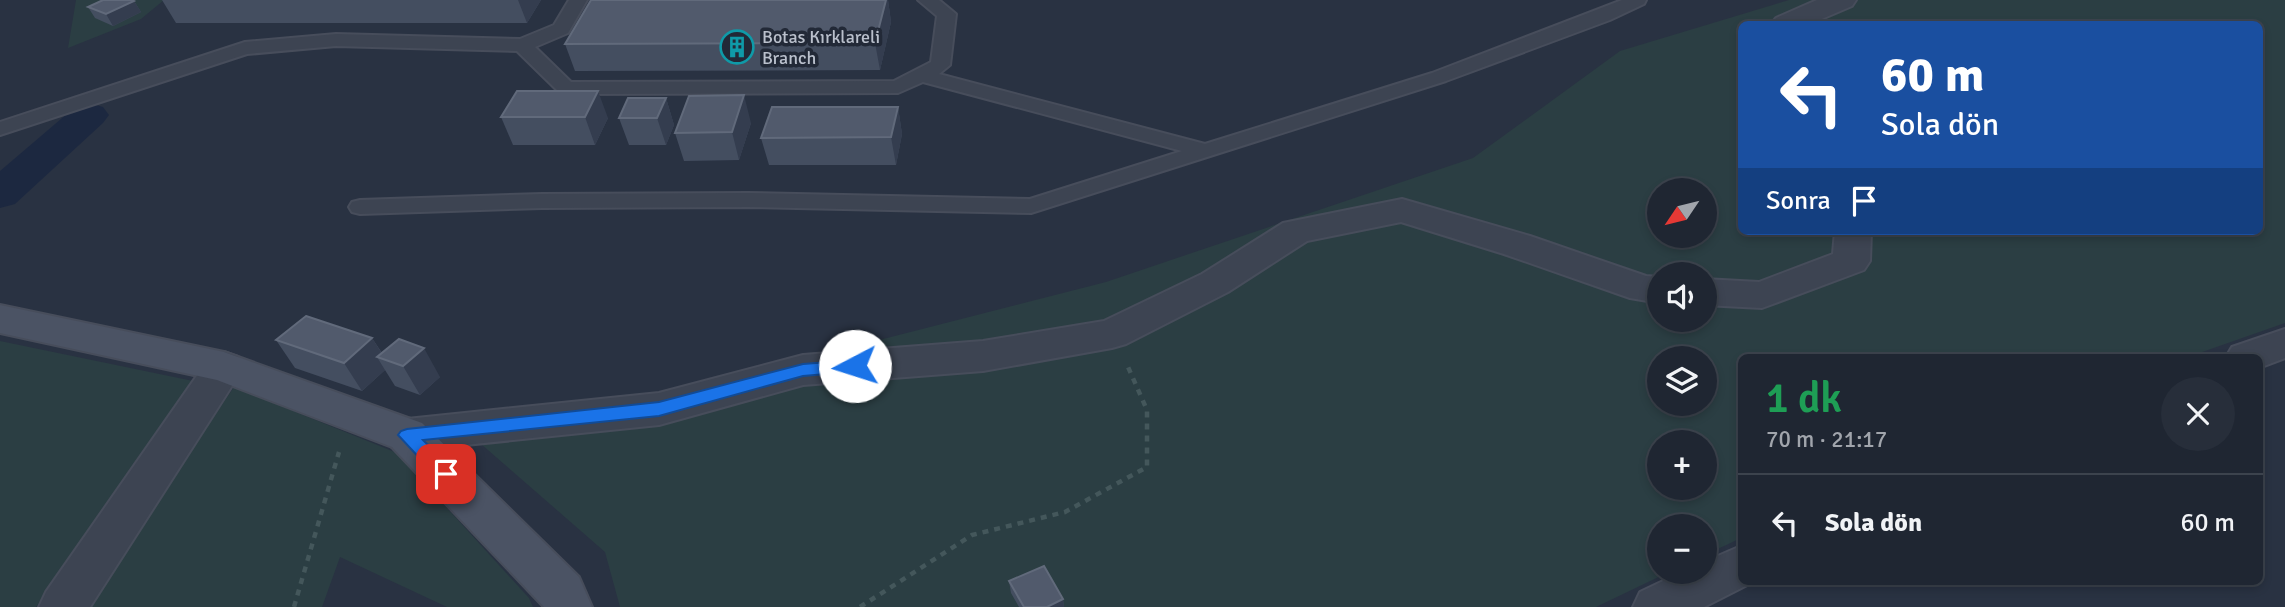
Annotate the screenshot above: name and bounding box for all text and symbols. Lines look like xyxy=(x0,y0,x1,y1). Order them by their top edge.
place label: Botas Kırklareli Branch xyxy=(762,26,880,69)
building icon: Botas Kırklareli Branch xyxy=(718,28,756,66)
text: 60 m xyxy=(1881,45,1984,105)
icon: left xyxy=(1766,49,1857,140)
text: Sola dön xyxy=(1881,105,1999,144)
north arrow xyxy=(1647,178,1717,248)
map controls xyxy=(1647,178,1717,584)
icon: arrive xyxy=(1845,182,1883,220)
text: Sonra xyxy=(1766,185,1831,217)
button: sound xyxy=(1647,262,1717,332)
position arrow xyxy=(818,329,892,403)
button: layers xyxy=(1647,346,1717,416)
text: 1 dk xyxy=(1766,373,1842,424)
button: close xyxy=(2161,377,2235,451)
text: 70 m · 21:17 xyxy=(1766,425,1887,454)
button: + xyxy=(1647,430,1717,500)
pin xyxy=(416,444,476,504)
icon: arrive xyxy=(427,455,465,493)
icon: left xyxy=(1766,504,1804,542)
text: Sola dön xyxy=(1825,507,1922,539)
text: 60 m xyxy=(2180,507,2235,539)
button: − xyxy=(1647,514,1717,584)

